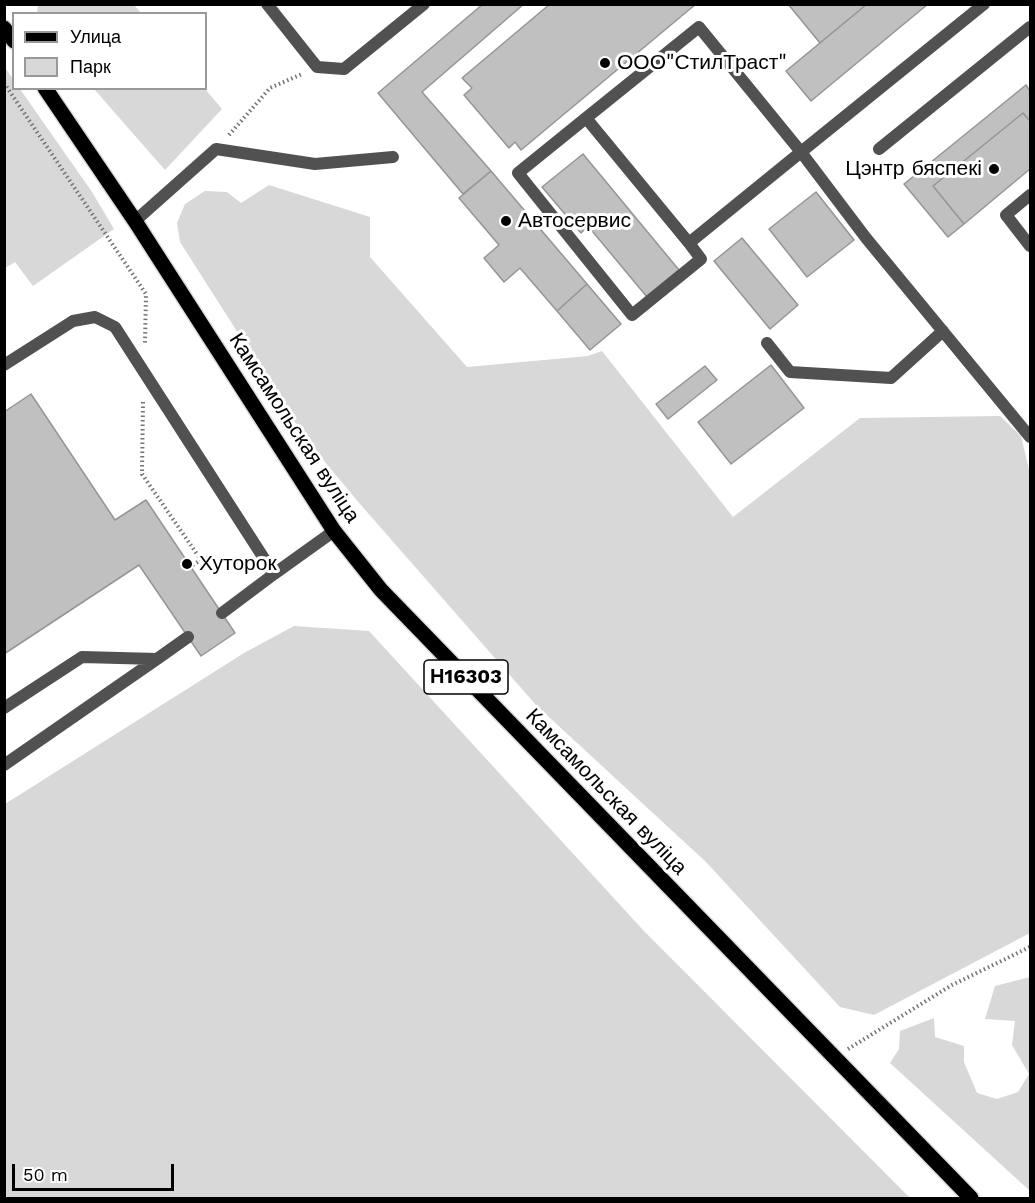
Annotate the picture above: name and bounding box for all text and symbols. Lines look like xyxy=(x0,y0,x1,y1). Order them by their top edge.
legend xyxy=(12,12,207,90)
text: Улица xyxy=(70,26,121,47)
place label: ООО"СтилТраст" xyxy=(617,50,787,76)
text: Парк xyxy=(70,56,111,77)
marker: ООО"СтилТраст" xyxy=(598,56,612,70)
place label: Цэнтр бяспекі xyxy=(845,156,982,182)
marker: Цэнтр бяспекі xyxy=(987,162,1001,176)
place label: Автосервис xyxy=(518,208,631,234)
marker: Автосервис xyxy=(499,214,513,228)
street label: Камсамольская вуліца xyxy=(223,328,365,528)
place label: Хуторок xyxy=(199,551,277,577)
marker: Хуторок xyxy=(180,557,194,571)
road number: Н16303 xyxy=(424,660,508,694)
street label: Камсамольская вуліца xyxy=(520,704,692,880)
scale bar xyxy=(15,1152,177,1190)
text: 50 m xyxy=(23,1164,68,1185)

